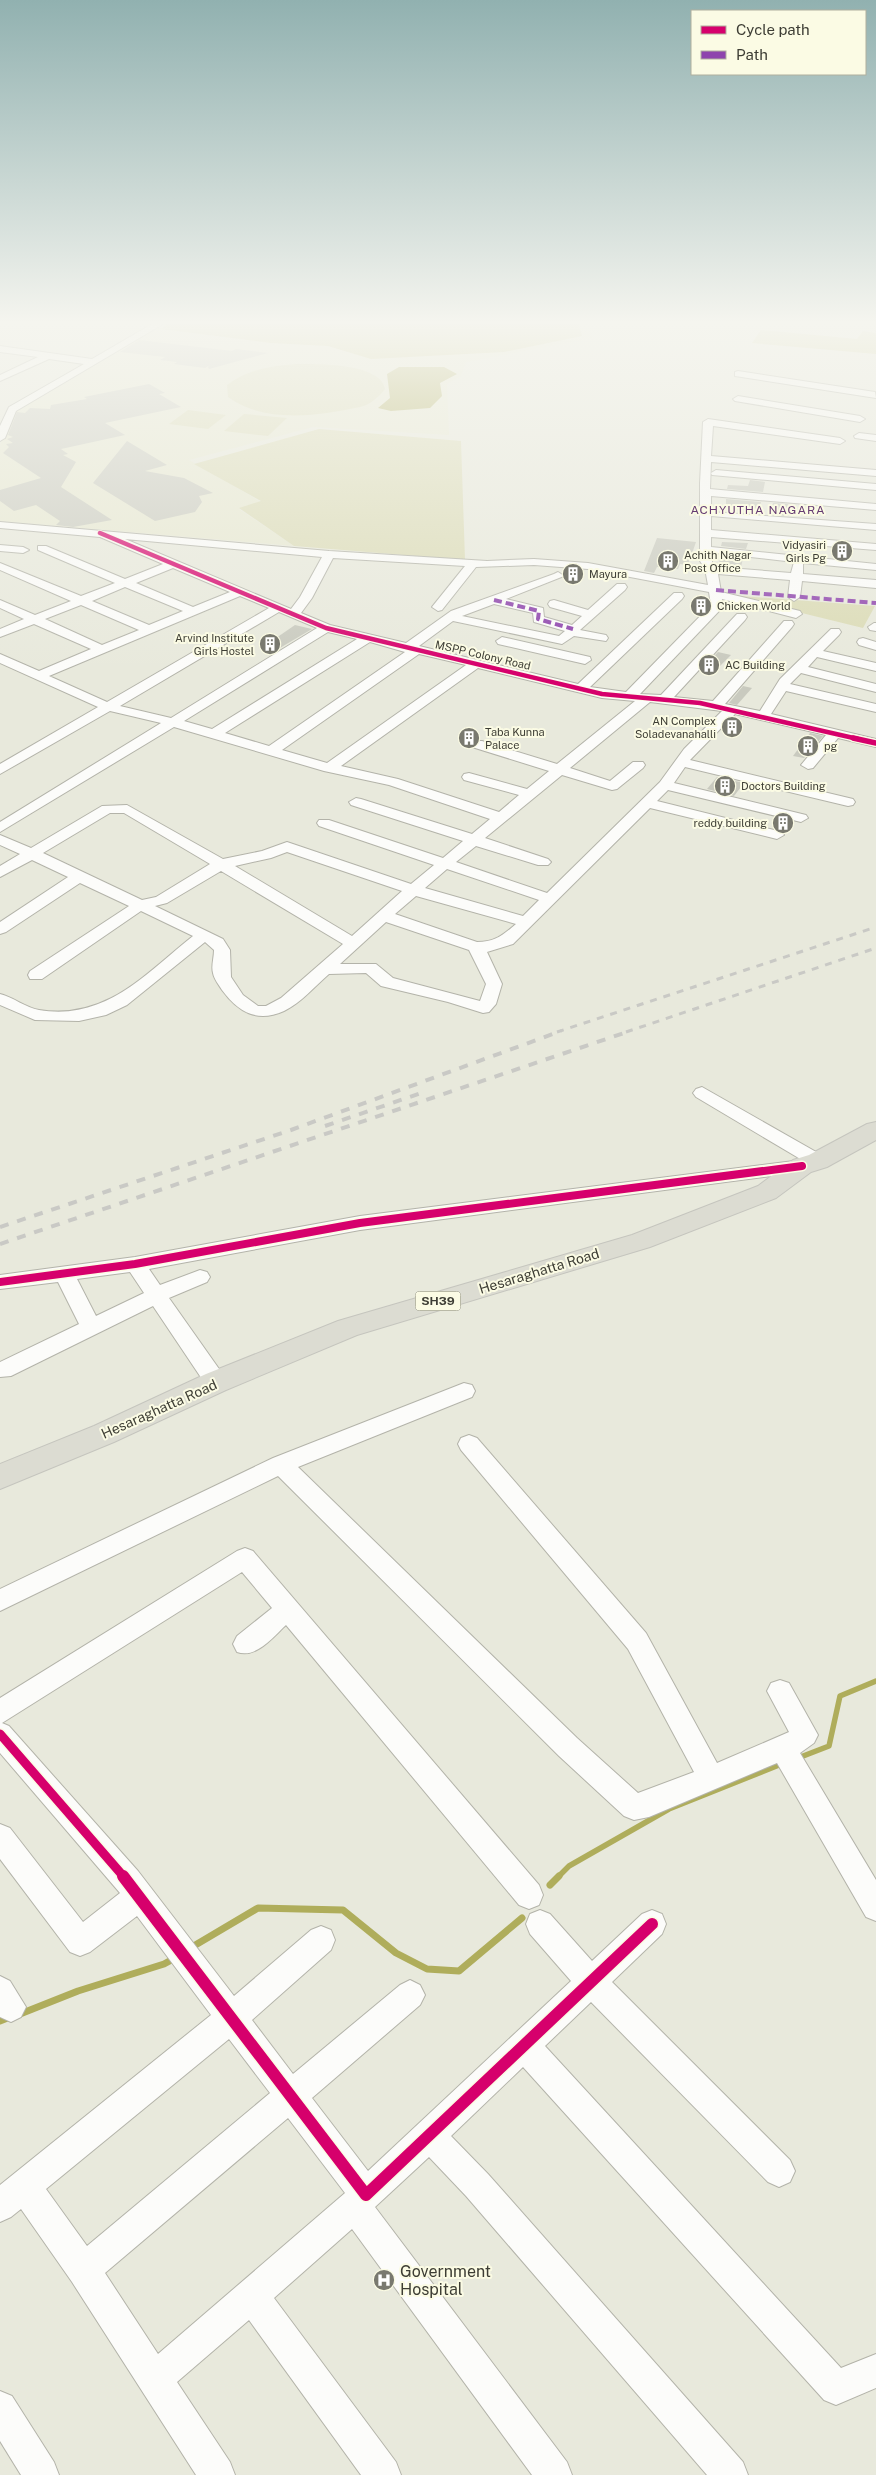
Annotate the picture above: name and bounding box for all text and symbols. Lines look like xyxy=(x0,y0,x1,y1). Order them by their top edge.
legend xyxy=(691,10,866,75)
text: Cycle path xyxy=(736,21,810,38)
text: Path xyxy=(736,46,768,63)
district label: ACHYUTHA NAGARA xyxy=(690,503,826,517)
place label: Vidyasiri Girls Pg xyxy=(782,539,826,564)
building icon: Vidyasiri Girls Pg xyxy=(830,539,854,563)
building icon: Achith Nagar Post Office xyxy=(656,549,680,573)
place label: Achith Nagar Post Office xyxy=(684,549,751,574)
building icon: Mayura xyxy=(561,562,585,586)
place label: Mayura xyxy=(589,568,627,580)
building icon: Chicken World xyxy=(689,594,713,618)
place label: Chicken World xyxy=(717,600,791,612)
place label: Arvind Institute Girls Hostel xyxy=(175,632,254,657)
building icon: Arvind Institute Girls Hostel xyxy=(258,632,282,656)
street label: MSPP Colony Road xyxy=(434,638,532,672)
building icon: AC Building xyxy=(697,653,721,677)
place label: AC Building xyxy=(725,659,785,671)
place label: AN Complex Soladevanahalli xyxy=(635,715,716,740)
building icon: AN Complex Soladevanahalli xyxy=(720,715,744,739)
building icon: Taba Kunna Palace xyxy=(457,726,481,750)
place label: Taba Kunna Palace xyxy=(485,726,545,751)
building icon: pg xyxy=(796,734,820,758)
place label: pg xyxy=(824,740,838,752)
building icon: Doctors Building xyxy=(713,774,737,798)
place label: Doctors Building xyxy=(741,780,826,792)
building icon: reddy building xyxy=(771,811,795,835)
place label: reddy building xyxy=(693,817,767,829)
street label: Hesaraghatta Road xyxy=(477,1245,601,1297)
road number: SH39 xyxy=(416,1292,460,1310)
street label: Hesaraghatta Road xyxy=(99,1376,219,1442)
place label: Government Hospital xyxy=(400,2262,491,2299)
hospital icon: Government Hospital xyxy=(372,2268,396,2292)

